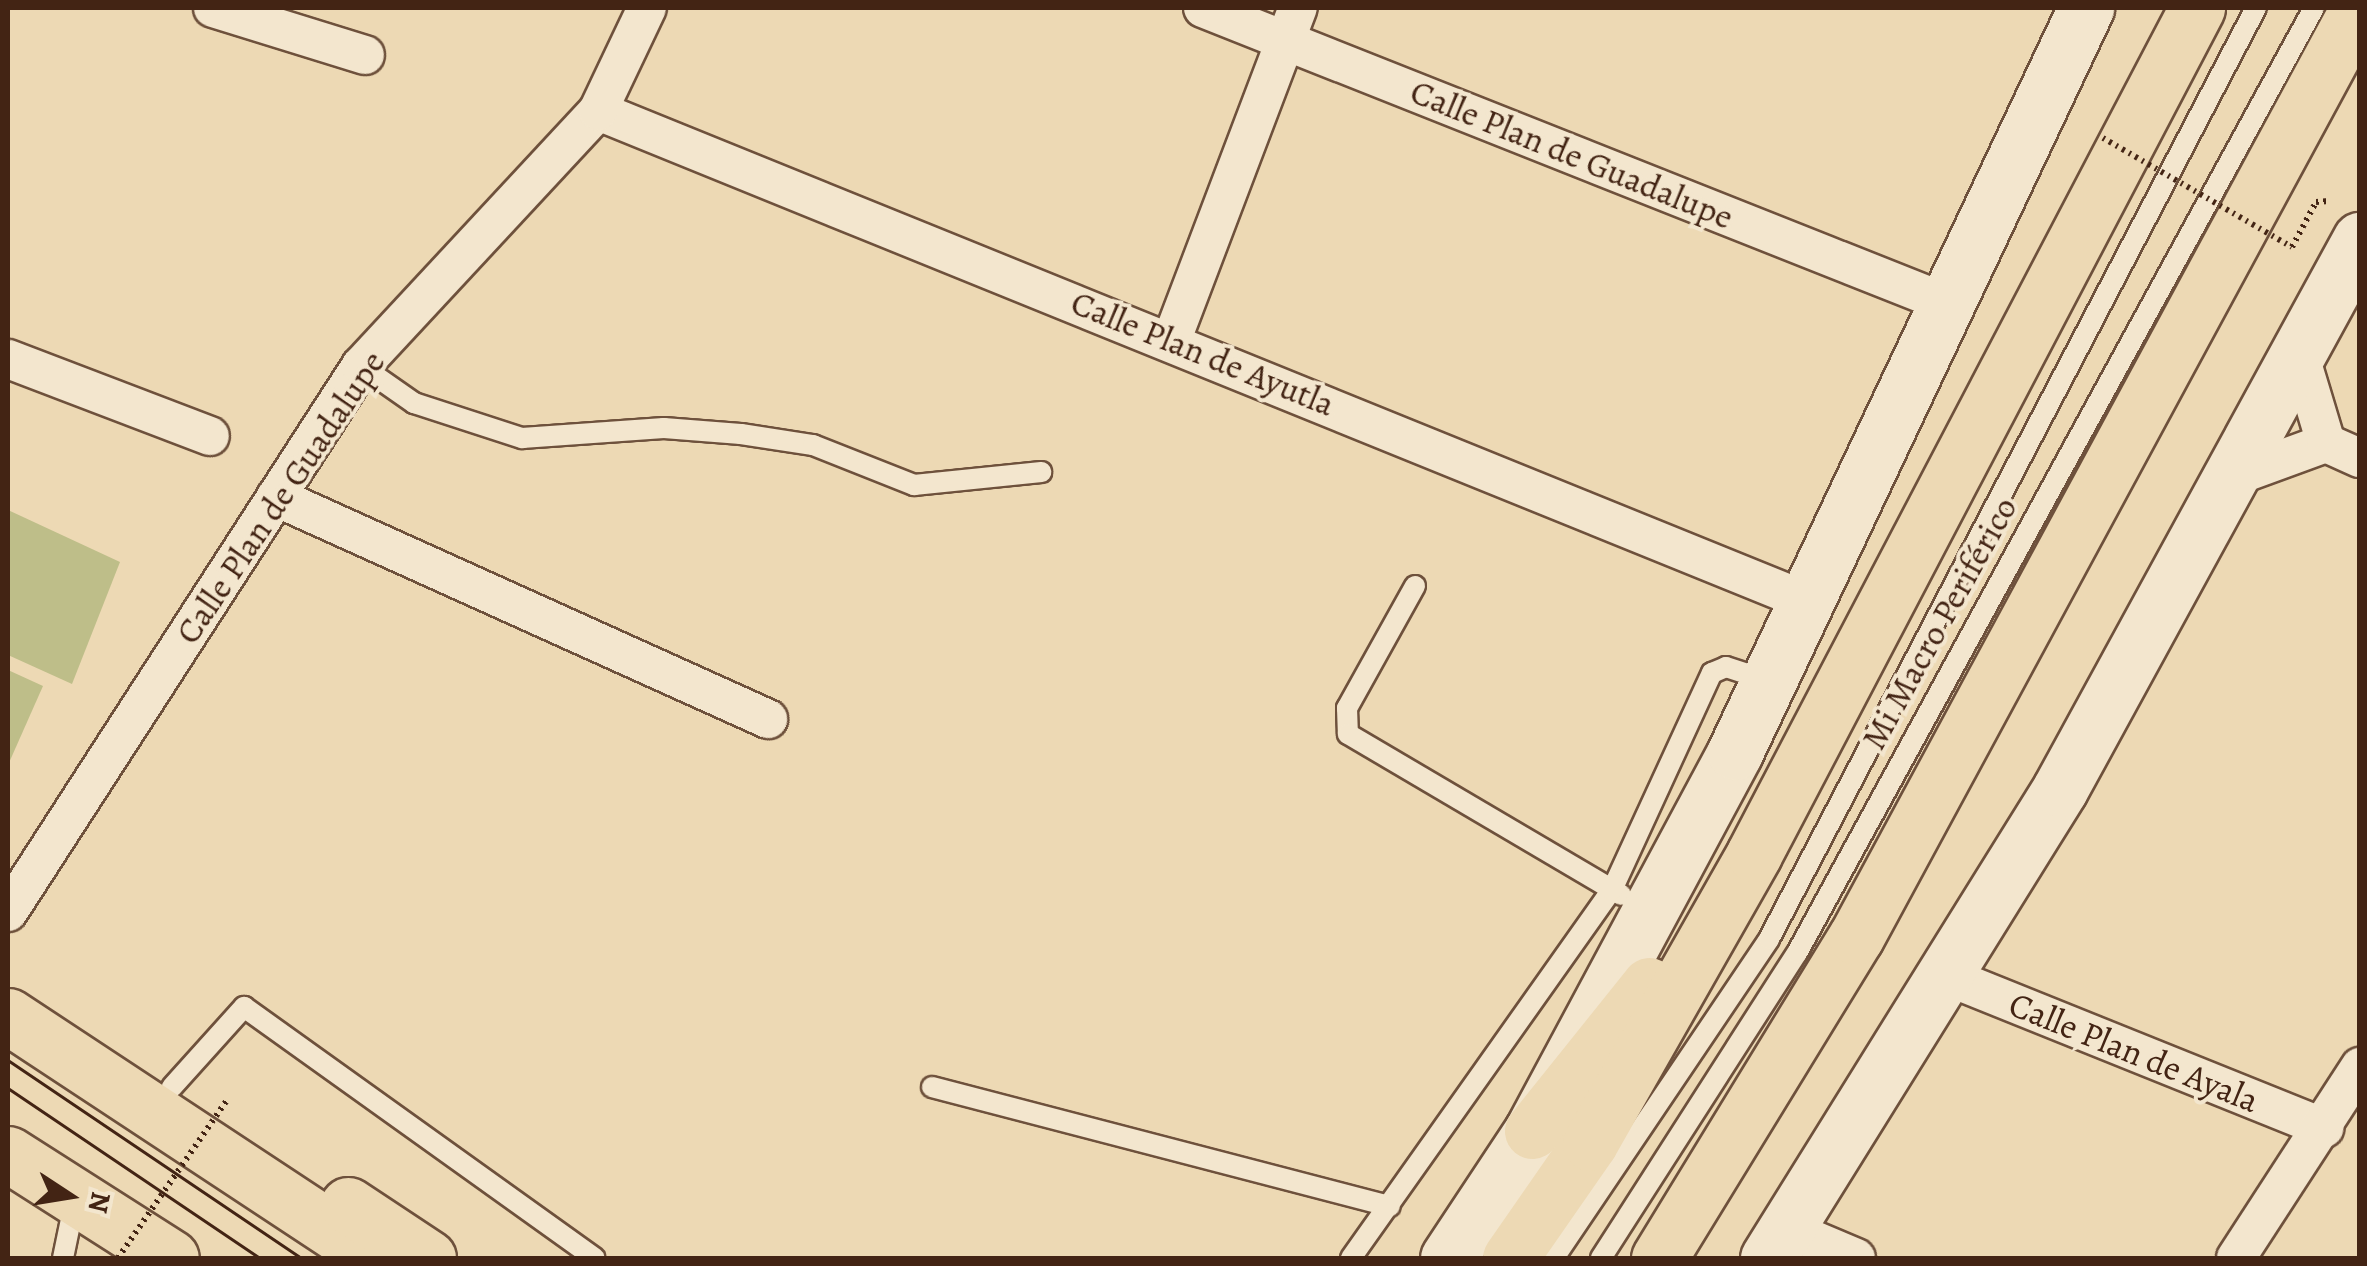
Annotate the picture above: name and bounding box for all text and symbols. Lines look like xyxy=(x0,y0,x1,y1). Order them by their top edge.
street label: Calle Plan de Guadalupe xyxy=(1405,70,1739,238)
street label: Calle Plan de Ayutla xyxy=(1065,281,1341,425)
street label: Calle Plan de Guadalupe xyxy=(166,343,394,651)
street label: Mi Macro Periférico xyxy=(1852,489,2026,757)
street label: Calle Plan de Ayala xyxy=(2003,983,2265,1121)
north arrow xyxy=(20,1146,120,1246)
text: N xyxy=(79,1188,120,1216)

